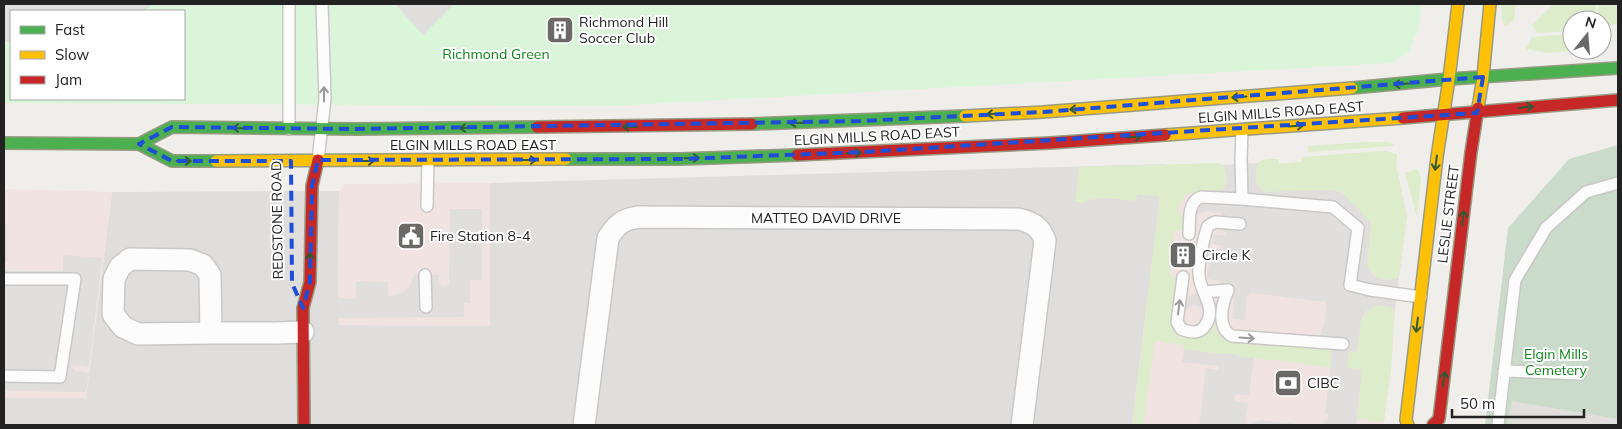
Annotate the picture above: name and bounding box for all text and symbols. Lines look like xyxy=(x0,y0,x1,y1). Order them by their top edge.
legend xyxy=(10,10,185,100)
north arrow xyxy=(1562,10,1612,60)
text: N xyxy=(1583,12,1598,33)
place label: Richmond Hill Soccer Club xyxy=(579,13,668,47)
building icon: Richmond Hill Soccer Club xyxy=(545,15,575,45)
text: Fast xyxy=(55,20,85,39)
text: Slow xyxy=(55,45,89,64)
park label: Richmond Green xyxy=(442,45,550,63)
text: Jam xyxy=(55,70,82,89)
one-way arrow xyxy=(1393,79,1409,89)
one-way arrow xyxy=(319,86,329,102)
one-way arrow xyxy=(1231,92,1247,101)
street label: ELGIN MILLS ROAD EAST xyxy=(1197,97,1365,127)
one-way arrow xyxy=(1517,103,1533,112)
one-way arrow xyxy=(1069,105,1085,114)
one-way arrow xyxy=(986,110,1002,119)
one-way arrow xyxy=(789,118,805,127)
one-way arrow xyxy=(622,122,638,132)
one-way arrow xyxy=(1287,122,1303,131)
one-way arrow xyxy=(233,123,249,133)
one-way arrow xyxy=(459,123,476,133)
street label: ELGIN MILLS ROAD EAST xyxy=(794,123,961,149)
one-way arrow xyxy=(1125,133,1141,142)
street label: ELGIN MILLS ROAD EAST xyxy=(390,136,557,154)
one-way arrow xyxy=(846,148,862,157)
one-way arrow xyxy=(683,153,699,163)
one-way arrow xyxy=(520,155,537,165)
one-way arrow xyxy=(1431,155,1441,171)
one-way arrow xyxy=(175,156,191,166)
one-way arrow xyxy=(358,156,374,166)
street label: REDSTONE ROAD xyxy=(267,160,287,280)
street label: LESLIE STREET xyxy=(1433,163,1463,264)
street label: MATTEO DAVID DRIVE xyxy=(751,209,901,227)
one-way arrow xyxy=(1458,210,1468,226)
public building icon: Fire Station 8-4 xyxy=(396,221,426,251)
place label: Fire Station 8-4 xyxy=(430,227,531,245)
building icon: Circle K xyxy=(1168,240,1198,270)
place label: Circle K xyxy=(1202,246,1251,264)
one-way arrow xyxy=(305,252,315,268)
one-way arrow xyxy=(1174,299,1184,315)
one-way arrow xyxy=(1412,316,1422,332)
one-way arrow xyxy=(1238,333,1254,342)
park label: Elgin Mills Cemetery xyxy=(1524,345,1588,379)
bank icon: CIBC xyxy=(1273,368,1303,398)
one-way arrow xyxy=(1439,372,1449,388)
place label: CIBC xyxy=(1307,374,1339,392)
scale bar xyxy=(1452,386,1584,418)
text: 50 m xyxy=(1460,394,1495,413)

